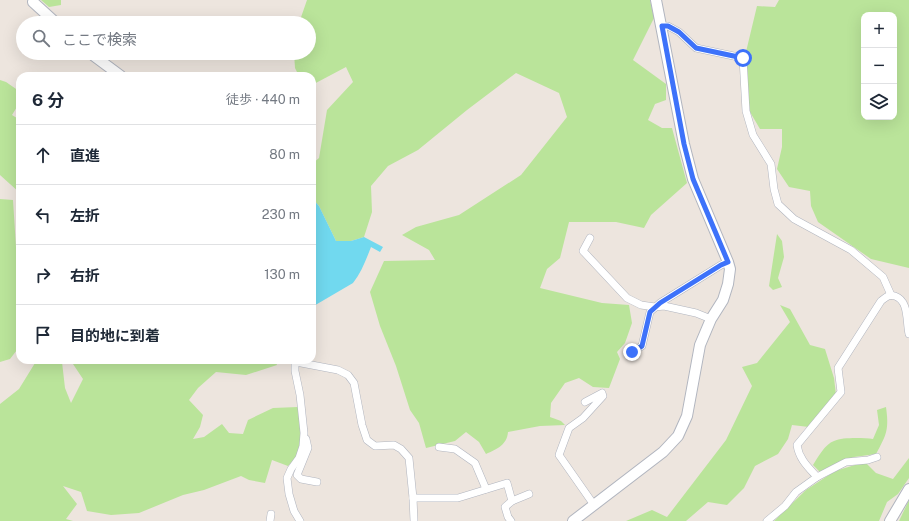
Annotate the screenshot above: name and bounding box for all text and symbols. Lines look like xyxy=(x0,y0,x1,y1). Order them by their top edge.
map controls xyxy=(861,12,897,120)
button: + xyxy=(861,12,897,48)
search box xyxy=(16,16,316,60)
icon: search xyxy=(30,27,52,49)
text: ここで検索 xyxy=(62,31,137,48)
button: − xyxy=(861,48,897,84)
route start xyxy=(734,49,752,67)
button: layers xyxy=(861,84,897,120)
text: 6 分 xyxy=(32,90,64,110)
text: 徒歩 · 440 m xyxy=(226,92,300,107)
icon: ahead xyxy=(32,144,54,166)
text: 直進 xyxy=(70,147,100,164)
text: 80 m xyxy=(269,147,300,162)
icon: left xyxy=(32,204,54,226)
text: 左折 xyxy=(70,207,100,224)
text: 230 m xyxy=(262,207,300,222)
icon: right xyxy=(32,264,54,286)
text: 右折 xyxy=(70,267,100,284)
text: 130 m xyxy=(264,267,300,282)
icon: arrive xyxy=(32,324,54,346)
text: 目的地に到着 xyxy=(70,327,160,344)
route end xyxy=(623,343,641,361)

